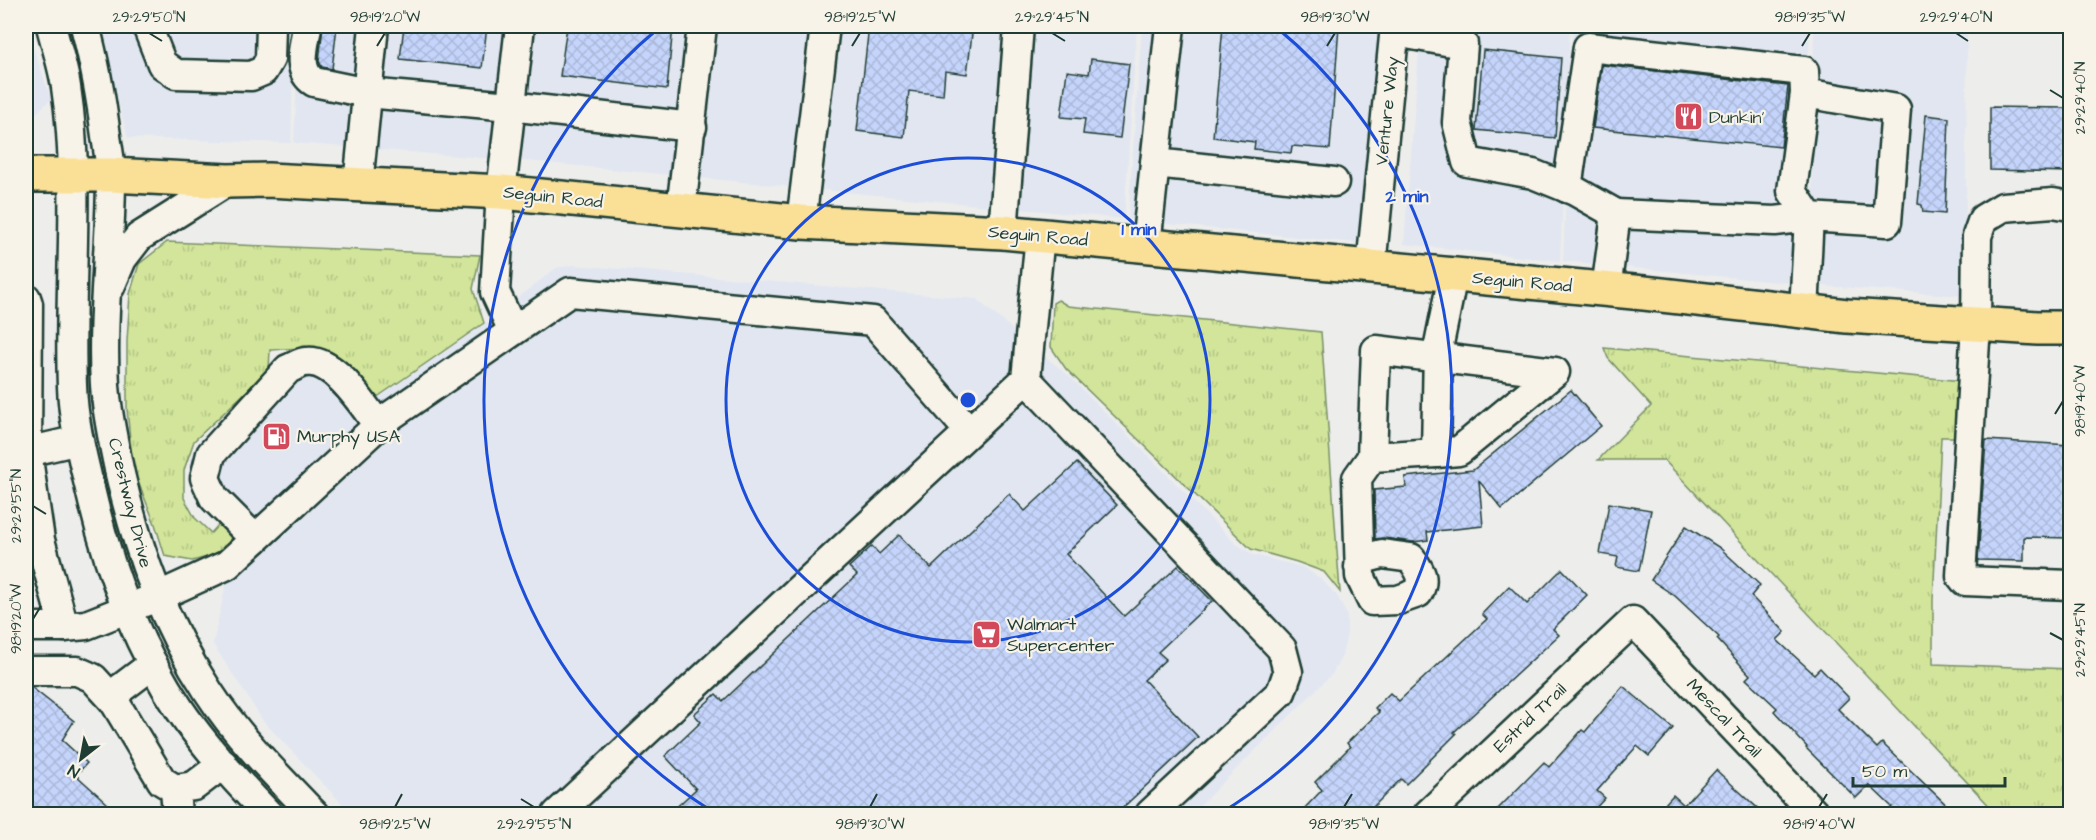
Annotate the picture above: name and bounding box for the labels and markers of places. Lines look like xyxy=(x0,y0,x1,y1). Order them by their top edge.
restaurant icon: Dunkin' xyxy=(1672,101,1704,133)
place label: Dunkin' xyxy=(1709,105,1765,130)
centre of rings xyxy=(958,390,978,410)
fuel station icon: Murphy USA xyxy=(260,420,292,452)
place label: Murphy USA xyxy=(297,424,401,450)
place label: Walmart Supercenter xyxy=(1007,612,1115,658)
supermarket icon: Walmart Supercenter xyxy=(970,618,1002,650)

